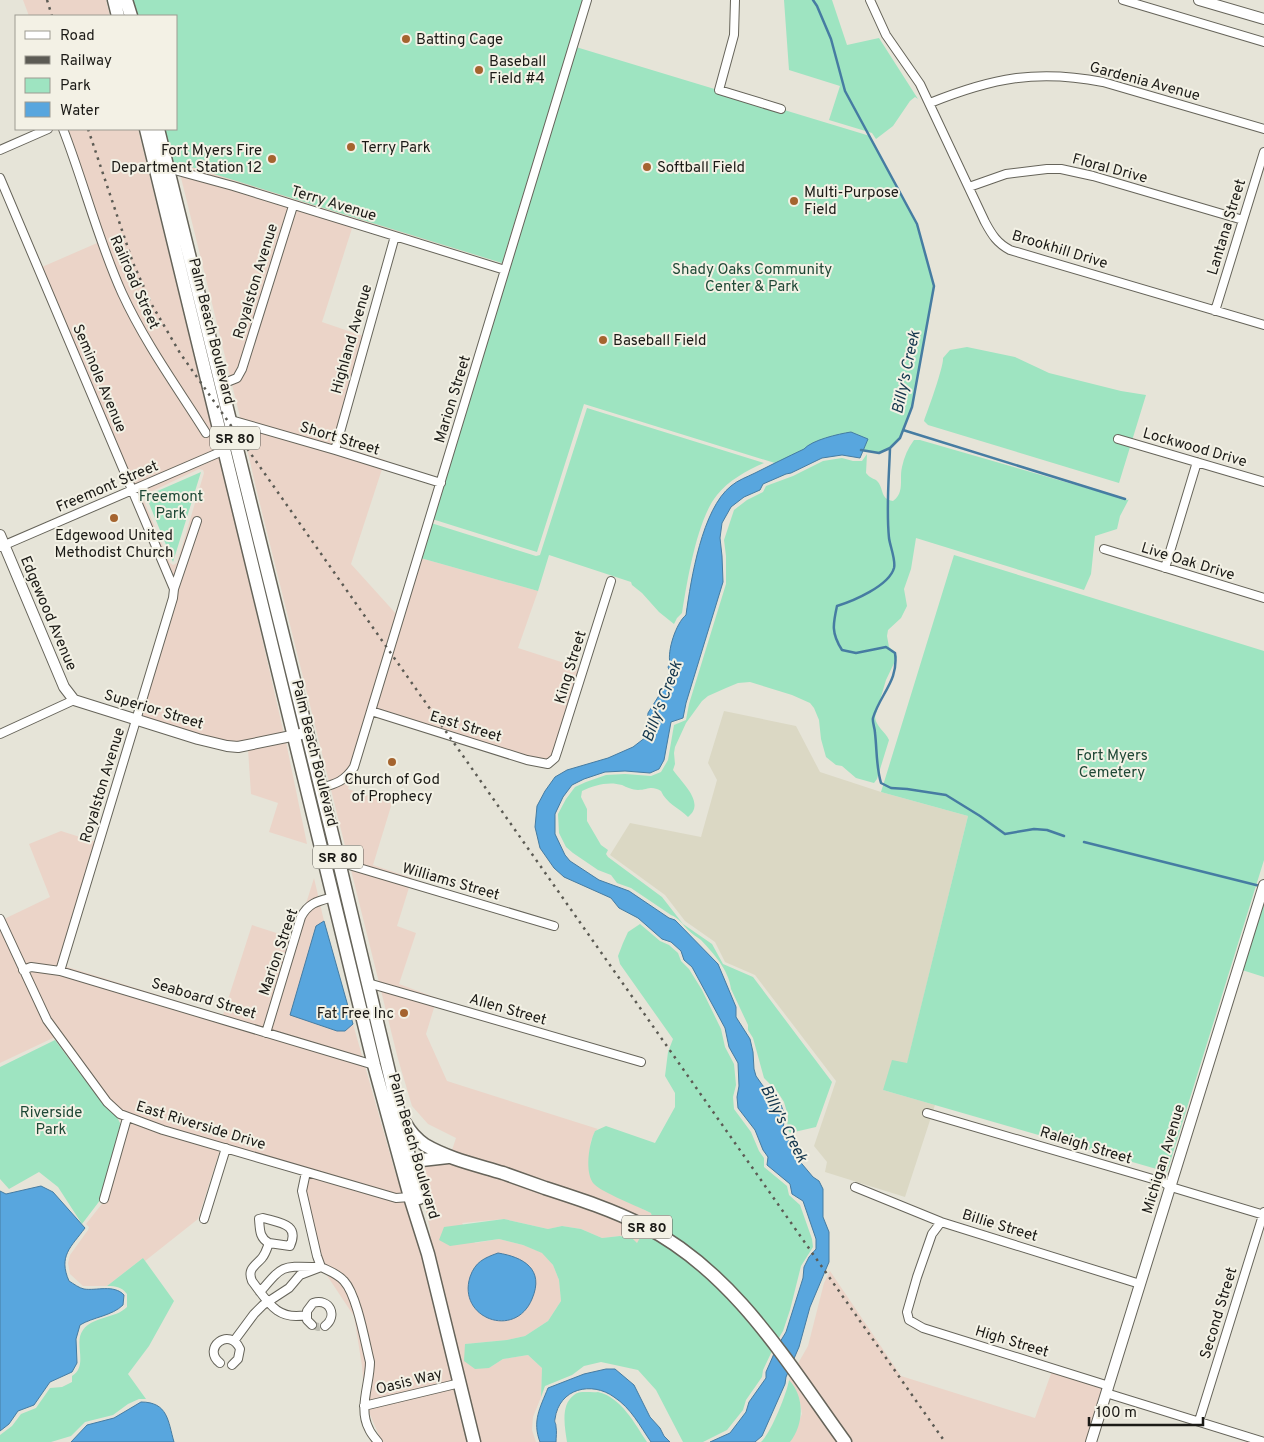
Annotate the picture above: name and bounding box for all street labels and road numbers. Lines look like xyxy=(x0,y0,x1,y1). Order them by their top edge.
street label: Gardenia Avenue xyxy=(1087,59,1202,106)
street label: Floral Drive xyxy=(1070,150,1149,189)
street label: Lantana Street xyxy=(1204,177,1251,278)
street label: Terry Avenue xyxy=(289,182,379,226)
street label: Royalston Avenue xyxy=(230,221,283,341)
street label: Brookhill Drive xyxy=(1009,227,1110,274)
street label: Railroad Street xyxy=(104,233,163,333)
street label: Palm Beach Boulevard xyxy=(183,256,238,407)
street label: Highland Avenue xyxy=(328,282,377,397)
street label: Seminole Avenue xyxy=(67,322,130,435)
street label: Marion Street xyxy=(431,353,476,446)
street label: Short Street xyxy=(297,418,382,461)
street label: Lockwood Drive xyxy=(1140,424,1249,472)
road number: SR 80 xyxy=(210,426,260,449)
street label: Freemont Street xyxy=(54,457,162,517)
street label: Live Oak Drive xyxy=(1138,539,1237,586)
street label: Edgewood Avenue xyxy=(15,554,80,674)
street label: King Street xyxy=(551,628,592,706)
street label: Palm Beach Boulevard xyxy=(286,678,341,829)
street label: Superior Street xyxy=(102,686,206,735)
street label: East Street xyxy=(427,708,504,747)
street label: Royalston Avenue xyxy=(77,725,130,845)
road number: SR 80 xyxy=(313,846,363,869)
street label: Williams Street xyxy=(400,859,502,905)
street label: Marion Street xyxy=(256,906,303,999)
street label: Seaboard Street xyxy=(149,974,258,1024)
street label: Allen Street xyxy=(467,990,548,1031)
street label: Palm Beach Boulevard xyxy=(383,1071,442,1221)
street label: East Riverside Drive xyxy=(133,1098,268,1155)
street label: Michigan Avenue xyxy=(1139,1102,1190,1217)
street label: Raleigh Street xyxy=(1037,1123,1134,1169)
street label: Billie Street xyxy=(959,1206,1040,1247)
road number: SR 80 xyxy=(622,1216,672,1238)
street label: Second Street xyxy=(1196,1265,1242,1362)
street label: High Street xyxy=(972,1322,1051,1363)
street label: Oasis Way xyxy=(374,1365,445,1400)

